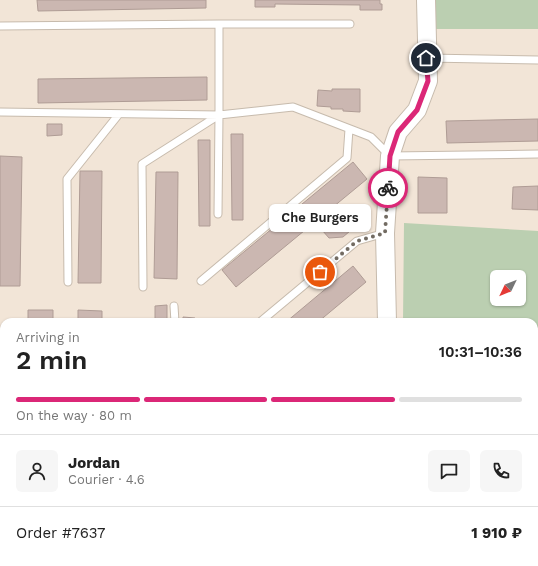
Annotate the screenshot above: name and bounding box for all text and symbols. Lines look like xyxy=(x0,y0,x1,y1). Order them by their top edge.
pin xyxy=(409,41,443,75)
icon: home xyxy=(415,47,437,69)
courier xyxy=(368,168,408,208)
icon: bike xyxy=(377,177,399,199)
callout: Che Burgers xyxy=(269,204,371,232)
text: Che Burgers xyxy=(281,210,359,225)
pin xyxy=(303,255,337,289)
icon: bag xyxy=(309,261,331,283)
north arrow xyxy=(490,270,526,306)
map controls xyxy=(490,270,526,306)
text: Arriving in xyxy=(16,330,80,345)
text: 10:31–10:36 xyxy=(439,343,522,361)
text: 2 min xyxy=(16,345,87,375)
text: On the way · 80 m xyxy=(16,408,132,423)
button: person xyxy=(16,450,58,492)
button: chat xyxy=(428,450,470,492)
button: phone xyxy=(480,450,522,492)
text: Jordan xyxy=(68,454,120,472)
text: Courier · 4.6 xyxy=(68,472,145,487)
text: Order #7637 xyxy=(16,524,105,542)
text: 1 910 ₽ xyxy=(471,524,522,542)

